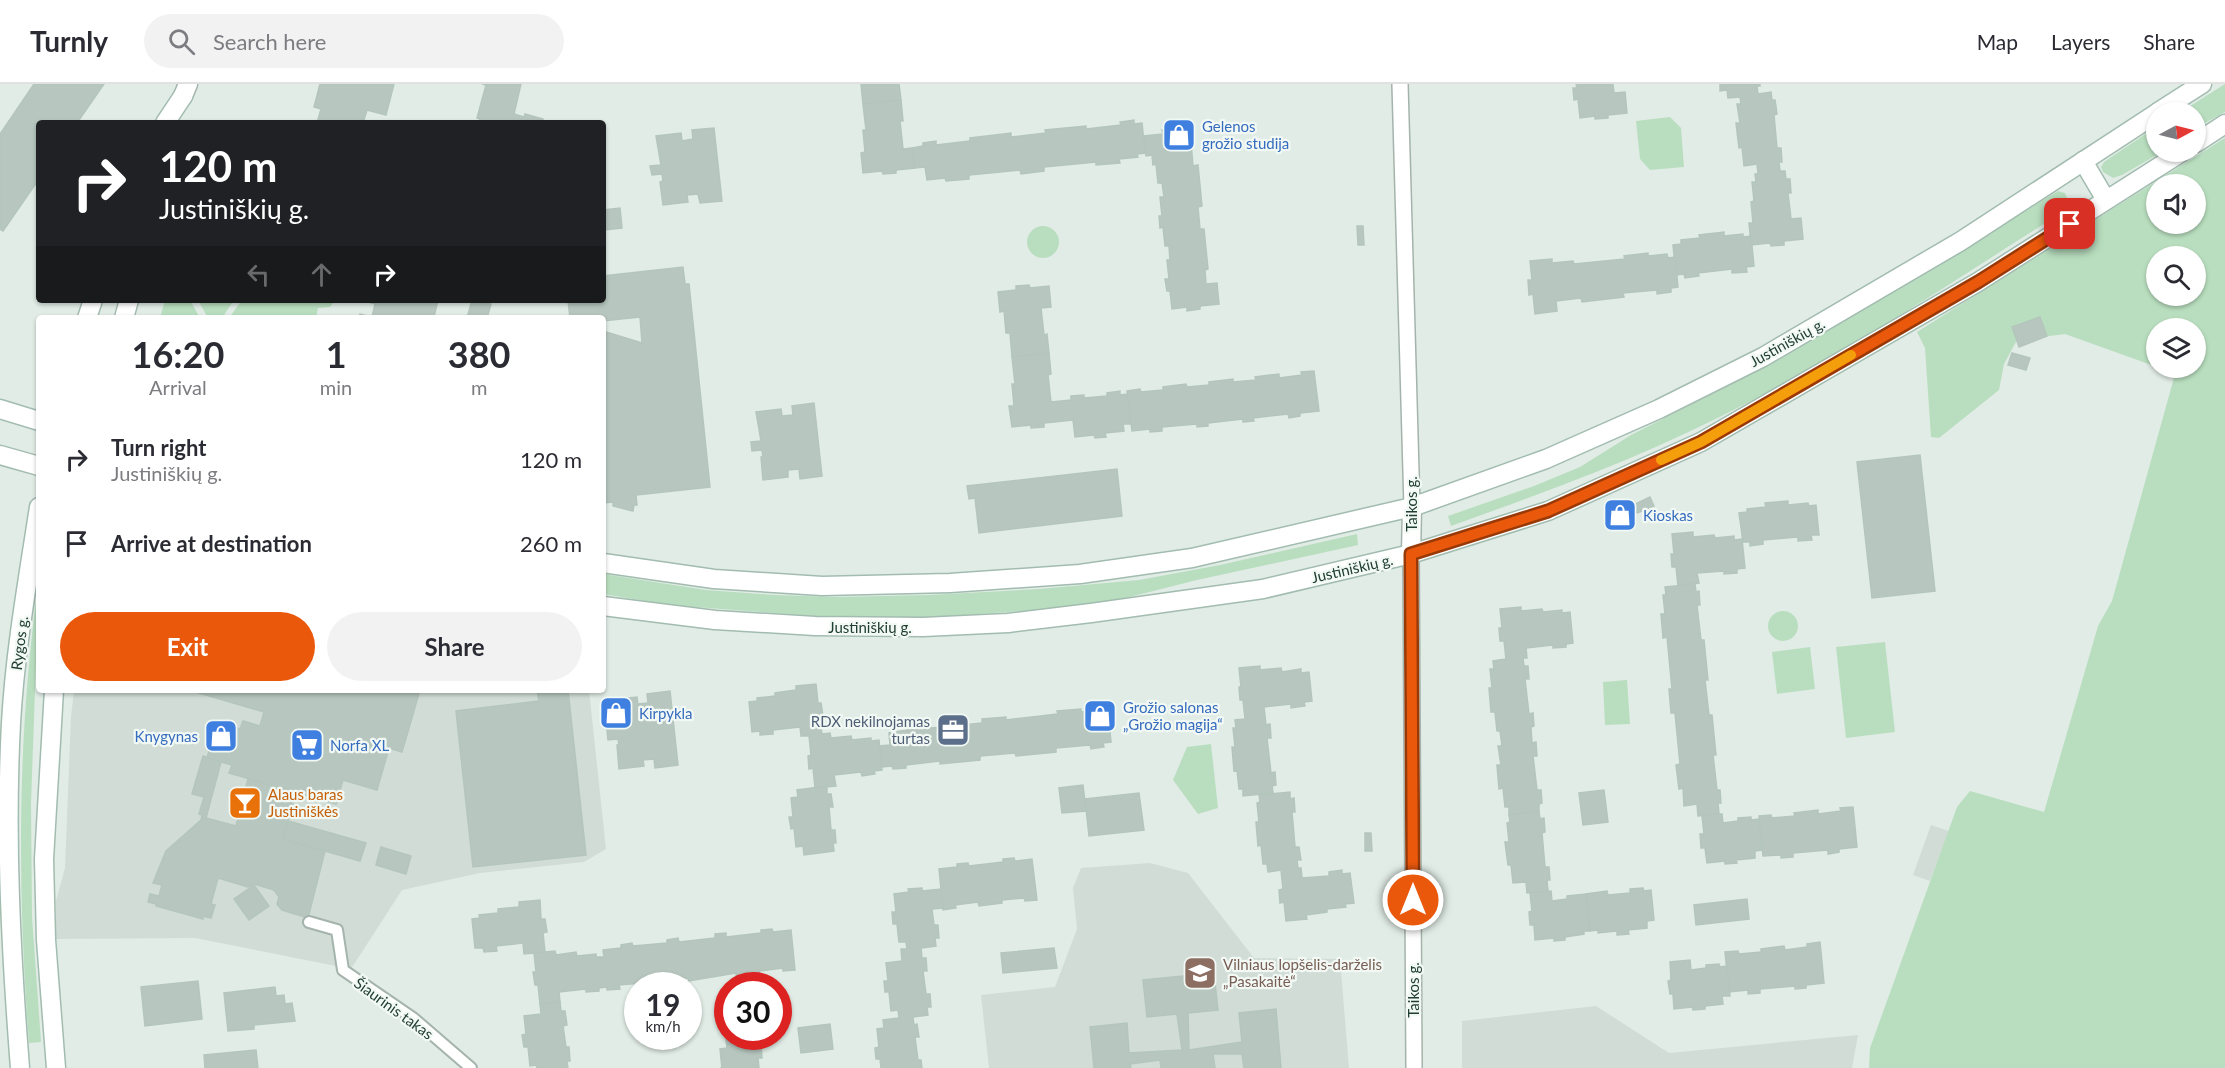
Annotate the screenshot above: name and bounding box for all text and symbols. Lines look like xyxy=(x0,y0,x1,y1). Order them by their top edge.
search box xyxy=(144,14,564,68)
text: Turnly xyxy=(30,24,108,58)
icon: search xyxy=(165,25,198,58)
text: Search here xyxy=(213,28,326,55)
text: Map xyxy=(1977,29,2018,54)
text: Layers xyxy=(2051,29,2110,54)
text: Share xyxy=(2143,29,2195,54)
north arrow xyxy=(2146,102,2206,162)
map controls xyxy=(2146,102,2206,378)
shop icon: Gelenos grožio studija xyxy=(1161,117,1197,153)
place label: Gelenos grožio studija xyxy=(1202,117,1289,152)
text: 120 m xyxy=(159,141,277,191)
icon: right xyxy=(60,144,138,222)
button: sound xyxy=(2146,174,2206,234)
text: Justiniškių g. xyxy=(159,192,309,225)
pin xyxy=(2044,198,2095,249)
icon: arrive xyxy=(2053,207,2086,240)
button: search xyxy=(2146,246,2206,306)
icon: left xyxy=(242,258,275,291)
icon: ahead xyxy=(305,258,338,291)
icon: right xyxy=(368,258,401,291)
street label: Justiniškių g. xyxy=(1746,314,1828,370)
button: layers xyxy=(2146,318,2206,378)
text: 16:20 xyxy=(132,332,224,376)
text: 1 xyxy=(326,332,347,376)
text: 380 xyxy=(448,332,510,376)
text: Arrival xyxy=(149,375,207,399)
text: min xyxy=(320,375,352,399)
text: m xyxy=(471,375,487,399)
text: Turn right xyxy=(111,434,206,461)
icon: right xyxy=(60,443,93,476)
text: 120 m xyxy=(520,446,582,473)
text: Justiniškių g. xyxy=(111,461,222,485)
street label: Taikos g. xyxy=(1402,476,1420,532)
shop icon: Kioskas xyxy=(1602,497,1638,533)
place label: Kioskas xyxy=(1643,506,1693,524)
icon: arrive xyxy=(60,527,93,560)
text: Arrive at destination xyxy=(111,530,312,557)
text: 260 m xyxy=(520,530,582,557)
street label: Justiniškių g. xyxy=(1309,550,1395,586)
button: Exit xyxy=(60,612,315,681)
button: Share xyxy=(327,612,582,681)
street label: Rygos g. xyxy=(7,615,31,671)
street label: Justiniškių g. xyxy=(828,618,912,636)
shop icon: Kirpykla xyxy=(598,695,634,731)
shop icon: Grožio salonas „Grožio magija“ xyxy=(1082,698,1118,734)
place label: Grožio salonas „Grožio magija“ xyxy=(1123,698,1223,733)
place label: Kirpykla xyxy=(639,704,693,722)
place label: RDX nekilnojamas turtas xyxy=(811,712,930,747)
office icon: RDX nekilnojamas turtas xyxy=(935,712,971,748)
shop icon: Knygynas xyxy=(203,718,239,754)
place label: Knygynas xyxy=(134,727,198,745)
supermarket icon: Norfa XL xyxy=(289,727,325,763)
place label: Norfa XL xyxy=(330,736,389,754)
bar icon: Alaus baras Justiniškės xyxy=(227,785,263,821)
place label: Alaus baras Justiniškės xyxy=(268,785,343,820)
position arrow xyxy=(1381,868,1445,932)
school or university icon: Vilniaus lopšelis-darželis „Pasakaitė“ xyxy=(1182,955,1218,991)
place label: Vilniaus lopšelis-darželis „Pasakaitė“ xyxy=(1223,955,1382,990)
street label: Taikos g. xyxy=(1404,962,1422,1018)
speed limit sign: 30 xyxy=(714,972,792,1050)
street label: Šiaurinis takas xyxy=(351,973,437,1043)
text: 19 xyxy=(646,986,680,1022)
text: km/h xyxy=(645,1017,681,1035)

